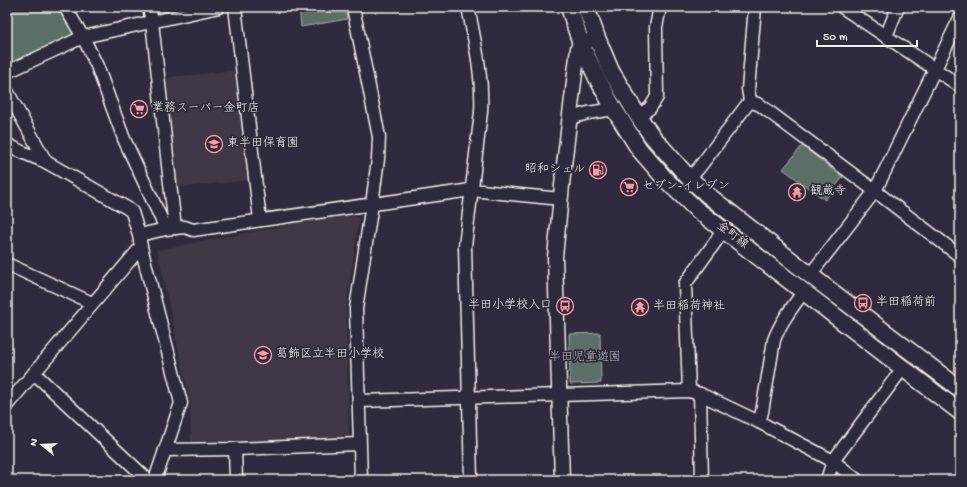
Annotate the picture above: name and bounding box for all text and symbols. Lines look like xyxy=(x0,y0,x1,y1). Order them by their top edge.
scale bar xyxy=(817,22,917,48)
text: 50 m xyxy=(823,31,848,45)
supermarket icon: 業務スーパー金町店 xyxy=(129,99,149,119)
place label: 業務スーパー金町店 xyxy=(152,101,260,116)
school or university icon: 東半田保育園 xyxy=(204,134,224,154)
place label: 東半田保育園 xyxy=(227,136,299,151)
fuel station icon: 昭和シェル xyxy=(588,160,608,180)
place label: 昭和シェル xyxy=(525,162,585,177)
supermarket icon: セブン-イレブン xyxy=(619,177,639,197)
place label: セブン-イレブン xyxy=(642,179,730,194)
temple icon: 観蔵寺 xyxy=(787,182,807,202)
place label: 観蔵寺 xyxy=(810,184,846,199)
street label: 金町線 xyxy=(713,219,751,252)
bus stop icon: 半田稲荷前 xyxy=(853,293,873,313)
place label: 半田稲荷前 xyxy=(876,295,936,310)
bus stop icon: 半田小学校入口 xyxy=(555,296,575,316)
temple icon: 半田稲荷神社 xyxy=(630,297,650,317)
place label: 半田小学校入口 xyxy=(468,298,552,313)
place label: 半田稲荷神社 xyxy=(653,299,725,314)
school or university icon: 葛飾区立半田小学校 xyxy=(253,345,273,365)
place label: 葛飾区立半田小学校 xyxy=(276,347,384,362)
park label: 半田児童遊園 xyxy=(549,350,621,365)
north arrow xyxy=(22,425,62,465)
text: N xyxy=(28,437,41,448)

